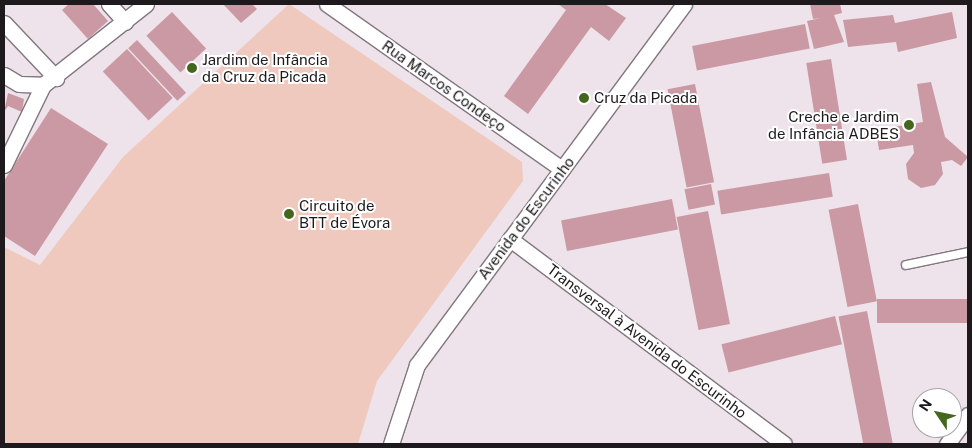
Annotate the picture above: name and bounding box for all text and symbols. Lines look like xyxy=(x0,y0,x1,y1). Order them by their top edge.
street label: Rua Marcos Condeço xyxy=(379,36,509,136)
place label: Jardim de Infância da Cruz da Picada xyxy=(202,50,328,85)
marker: Jardim de Infância da Cruz da Picada xyxy=(186,62,198,74)
place label: Cruz da Picada xyxy=(594,89,697,107)
marker: Cruz da Picada xyxy=(578,92,590,104)
place label: Creche e Jardim de Infância ADBES xyxy=(768,107,899,142)
marker: Creche e Jardim de Infância ADBES xyxy=(903,119,915,131)
street label: Avenida do Escurinho xyxy=(474,153,578,283)
place label: Circuito de BTT de Évora xyxy=(299,196,391,231)
marker: Circuito de BTT de Évora xyxy=(283,208,295,220)
street label: Transversal à Avenida do Escurinho xyxy=(544,260,750,422)
north arrow xyxy=(912,388,962,438)
text: N xyxy=(916,396,935,414)

